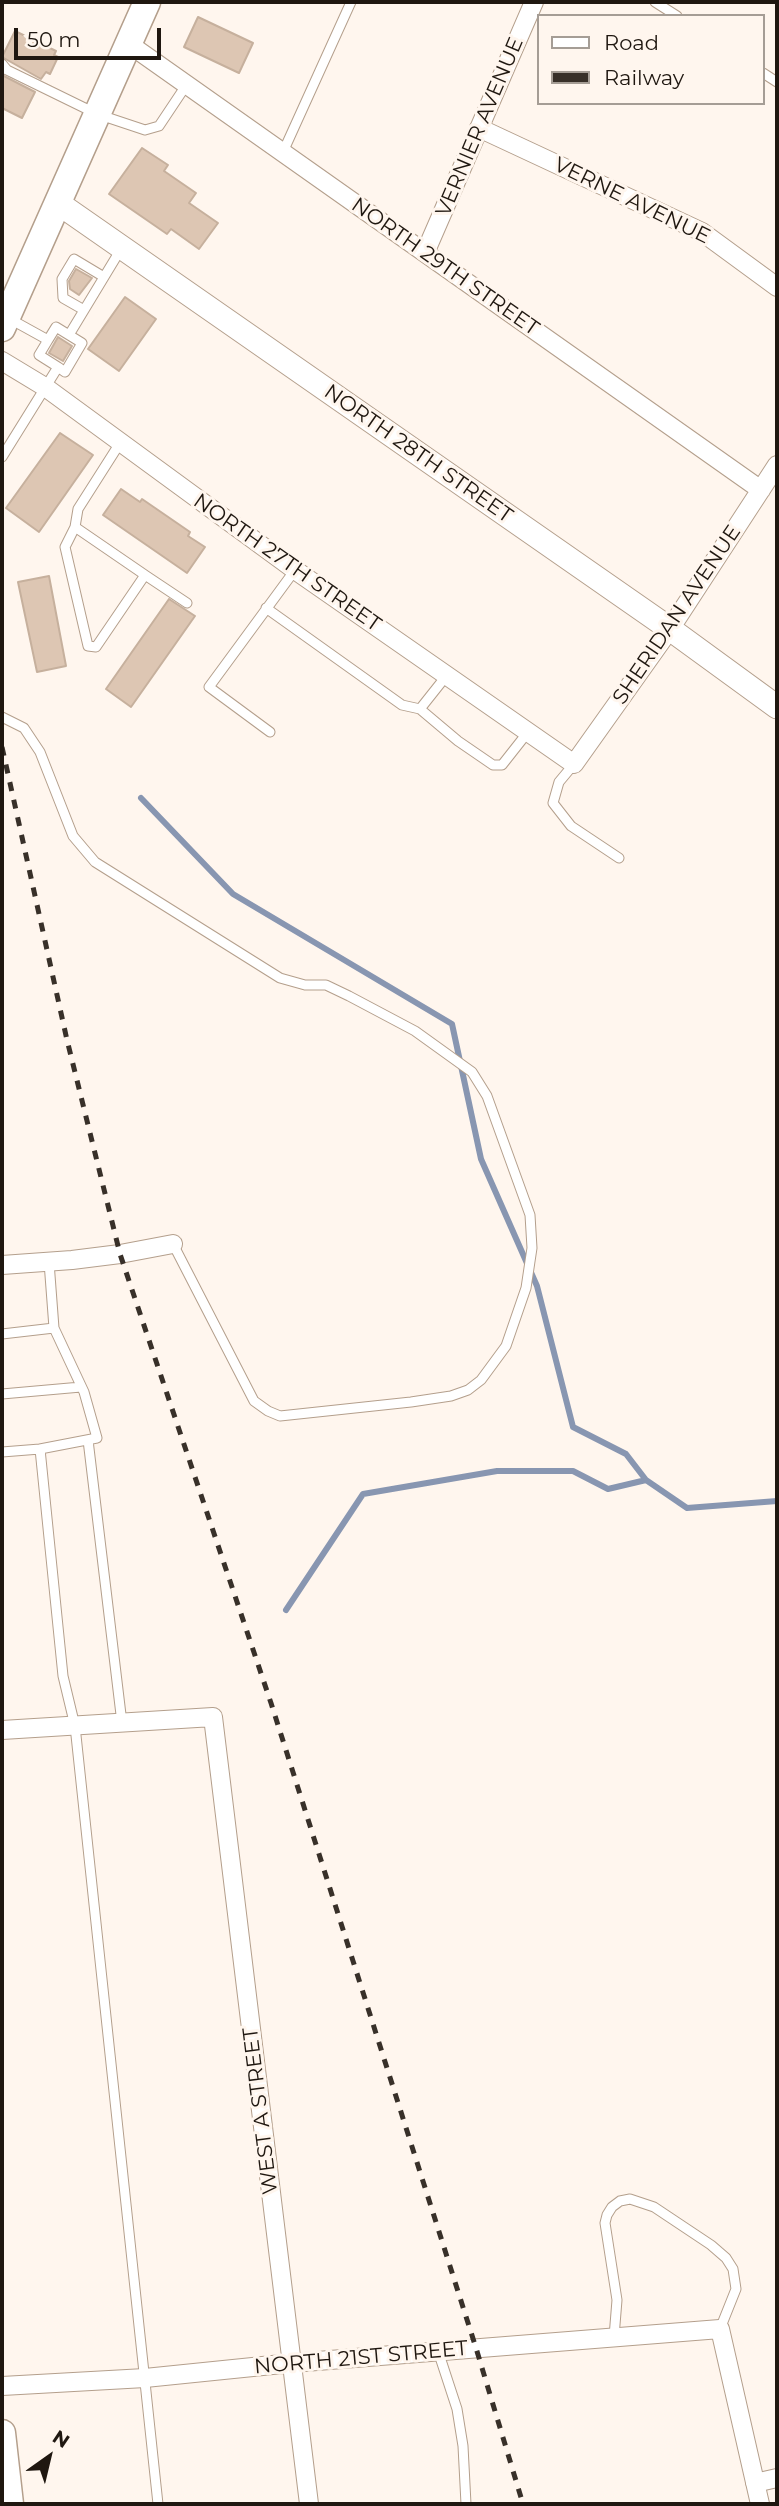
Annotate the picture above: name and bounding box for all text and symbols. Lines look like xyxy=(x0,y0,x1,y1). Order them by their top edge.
scale bar xyxy=(18,14,164,58)
legend xyxy=(538,14,765,105)
text: 50 m xyxy=(27,27,81,52)
text: Road xyxy=(604,30,659,55)
street label: VERNIER AVENUE xyxy=(431,34,529,220)
text: Railway xyxy=(604,65,684,90)
street label: VERNE AVENUE xyxy=(550,152,714,250)
street label: NORTH 29TH STREET xyxy=(346,193,544,341)
street label: NORTH 28TH STREET xyxy=(319,379,517,529)
street label: NORTH 27TH STREET xyxy=(188,489,386,637)
street label: SHERIDAN AVENUE xyxy=(608,521,746,709)
street label: WEST A STREET xyxy=(238,2026,284,2196)
street label: NORTH 21ST STREET xyxy=(253,2336,469,2380)
north arrow xyxy=(14,2422,84,2492)
text: N xyxy=(48,2425,74,2453)

